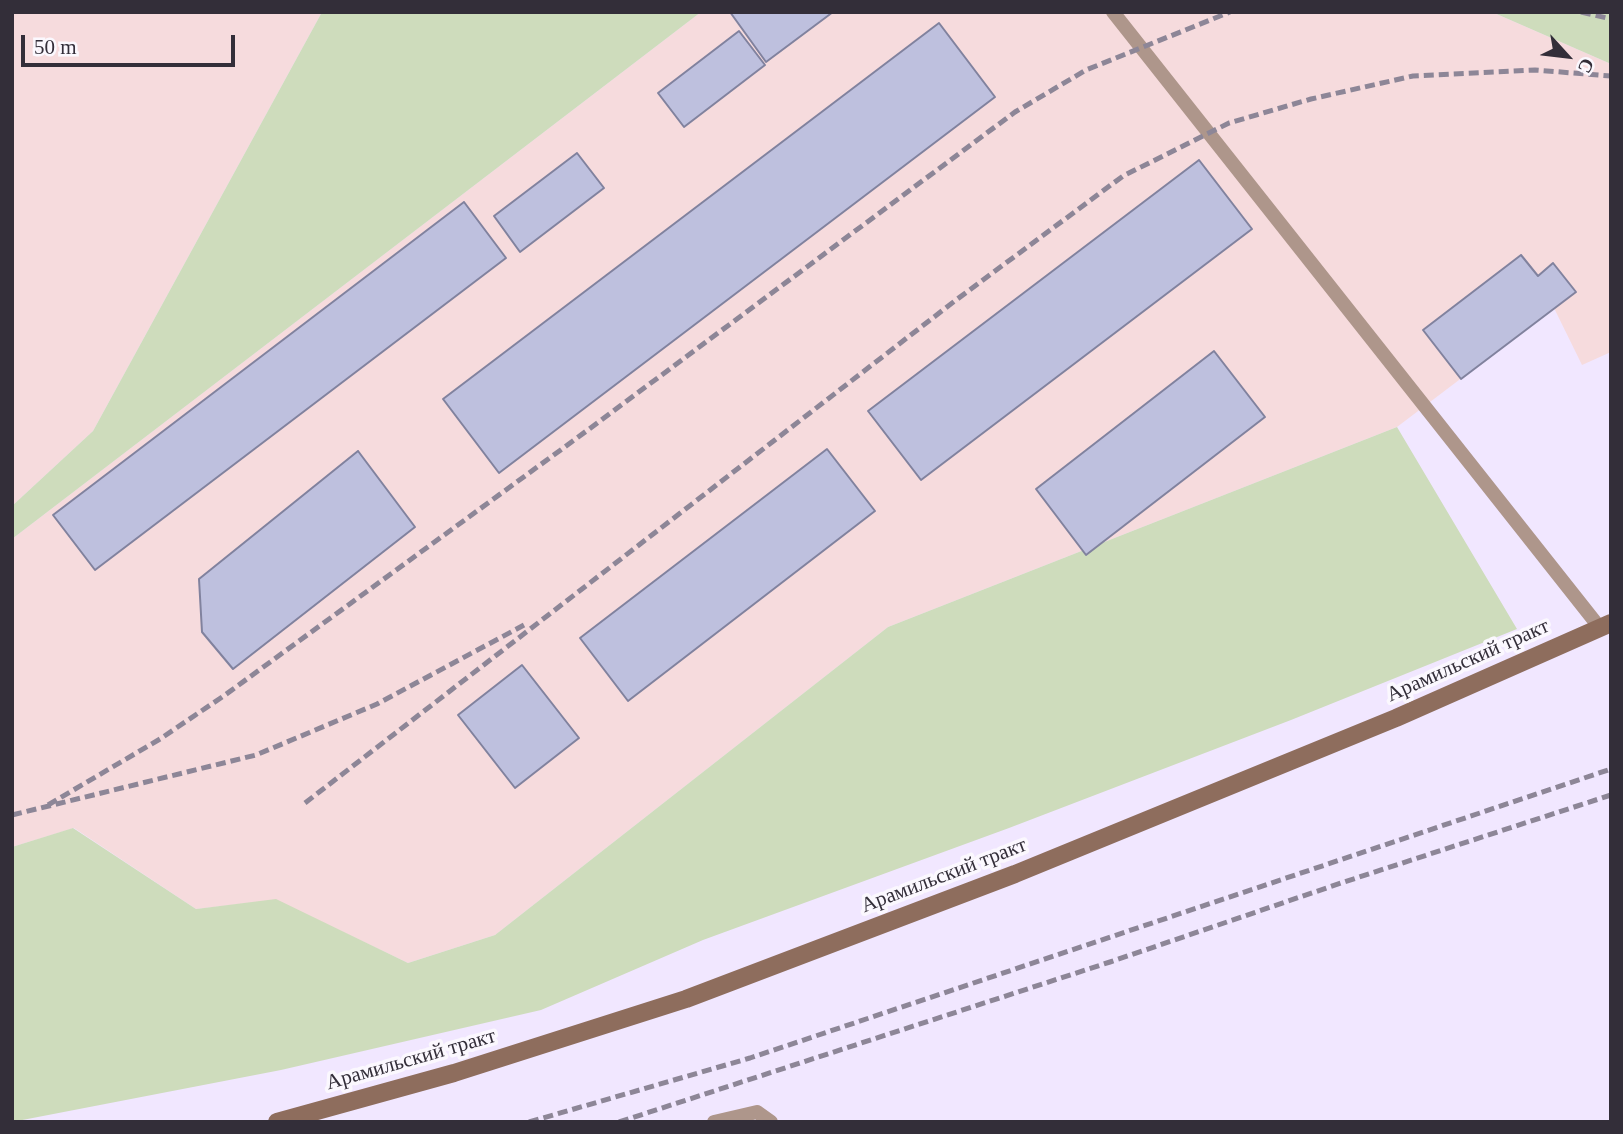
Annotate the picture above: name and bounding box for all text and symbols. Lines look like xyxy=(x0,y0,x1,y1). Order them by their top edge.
scale bar xyxy=(24,21,238,65)
north arrow xyxy=(1532,21,1602,91)
text: 50 m xyxy=(34,35,77,59)
text: С xyxy=(1574,55,1599,77)
street label: Арамильский тракт xyxy=(1383,614,1553,708)
street label: Арамильский тракт xyxy=(858,833,1030,919)
street label: Арамильский тракт xyxy=(323,1024,499,1096)

